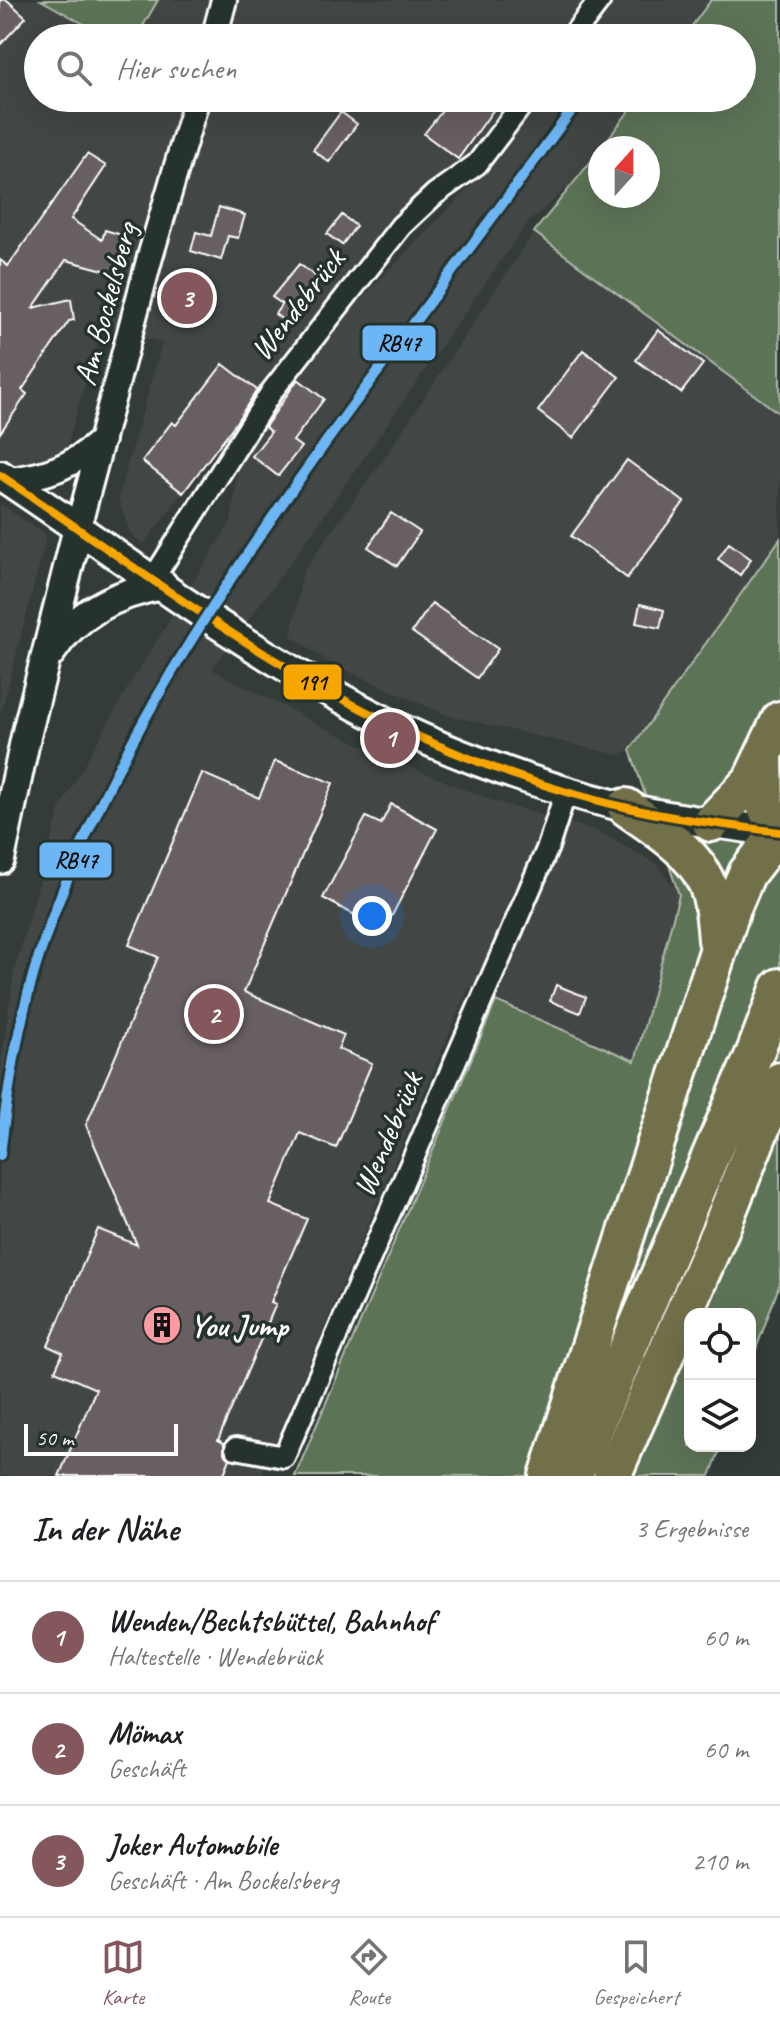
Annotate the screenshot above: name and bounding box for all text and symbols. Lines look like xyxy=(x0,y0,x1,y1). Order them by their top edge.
search box xyxy=(24,24,756,112)
icon: search xyxy=(52,46,96,90)
text: Hier suchen xyxy=(116,49,236,87)
north arrow xyxy=(588,136,660,208)
street label: Am Bockelsberg xyxy=(64,216,148,390)
street label: Wendebrück xyxy=(241,238,355,369)
pin: 3 xyxy=(161,268,213,328)
line badge: RB47 xyxy=(361,324,437,362)
text: RB47 xyxy=(378,330,423,358)
line badge: 191 xyxy=(282,663,343,701)
text: 191 xyxy=(297,669,329,697)
pin: 1 xyxy=(364,708,416,768)
line badge: RB47 xyxy=(38,841,113,879)
text: RB47 xyxy=(55,847,100,875)
your location xyxy=(352,896,392,936)
pin: 2 xyxy=(188,984,240,1044)
street label: Wendebrück xyxy=(343,1064,433,1203)
building icon: You Jump xyxy=(141,1304,183,1346)
place label: You Jump xyxy=(190,1305,291,1346)
map controls xyxy=(684,1308,756,1452)
button: locate xyxy=(684,1308,756,1380)
button: layers xyxy=(684,1380,756,1452)
scale bar xyxy=(24,1420,178,1456)
text: 50 m xyxy=(36,1424,73,1452)
text: In der Nähe xyxy=(32,1507,178,1550)
text: 3 Ergebnisse xyxy=(635,1512,748,1545)
text: Wenden/Bechtsbüttel, Bahnhof xyxy=(108,1602,434,1640)
text: 1 xyxy=(52,1621,64,1654)
text: 60 m xyxy=(704,1621,748,1654)
text: Haltestelle · Wendebrück xyxy=(108,1640,323,1673)
text: Mömax xyxy=(108,1714,181,1752)
text: 2 xyxy=(52,1733,64,1766)
text: 60 m xyxy=(704,1733,748,1766)
text: Geschäft xyxy=(108,1752,185,1785)
text: Joker Automobile xyxy=(108,1826,277,1864)
text: 3 xyxy=(52,1845,64,1878)
text: 210 m xyxy=(692,1845,748,1878)
text: Geschäft · Am Bockelsberg xyxy=(108,1864,338,1897)
tab: Karte xyxy=(101,1935,145,2011)
tab: Route xyxy=(347,1935,391,2011)
tab: Gespeichert xyxy=(593,1935,679,2011)

